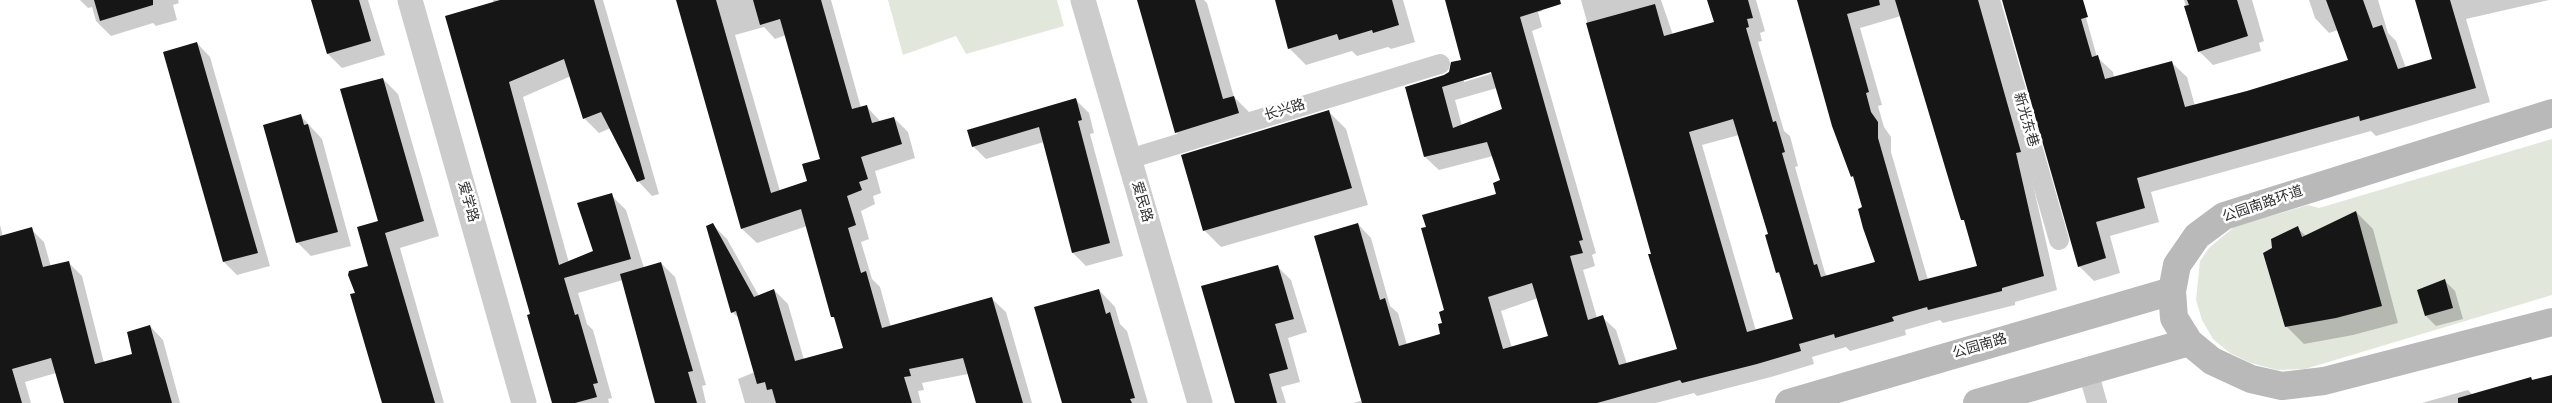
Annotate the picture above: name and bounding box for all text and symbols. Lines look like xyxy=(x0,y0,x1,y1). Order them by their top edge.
street label: 新光东巷 xyxy=(2009,91,2041,149)
street label: 长兴路 xyxy=(1262,97,1308,125)
street label: 爱学路 xyxy=(453,179,481,225)
street label: 爱民路 xyxy=(1127,179,1155,225)
street label: 公园南路环道 xyxy=(2221,183,2305,227)
street label: 公园南路 xyxy=(1951,331,2009,363)

